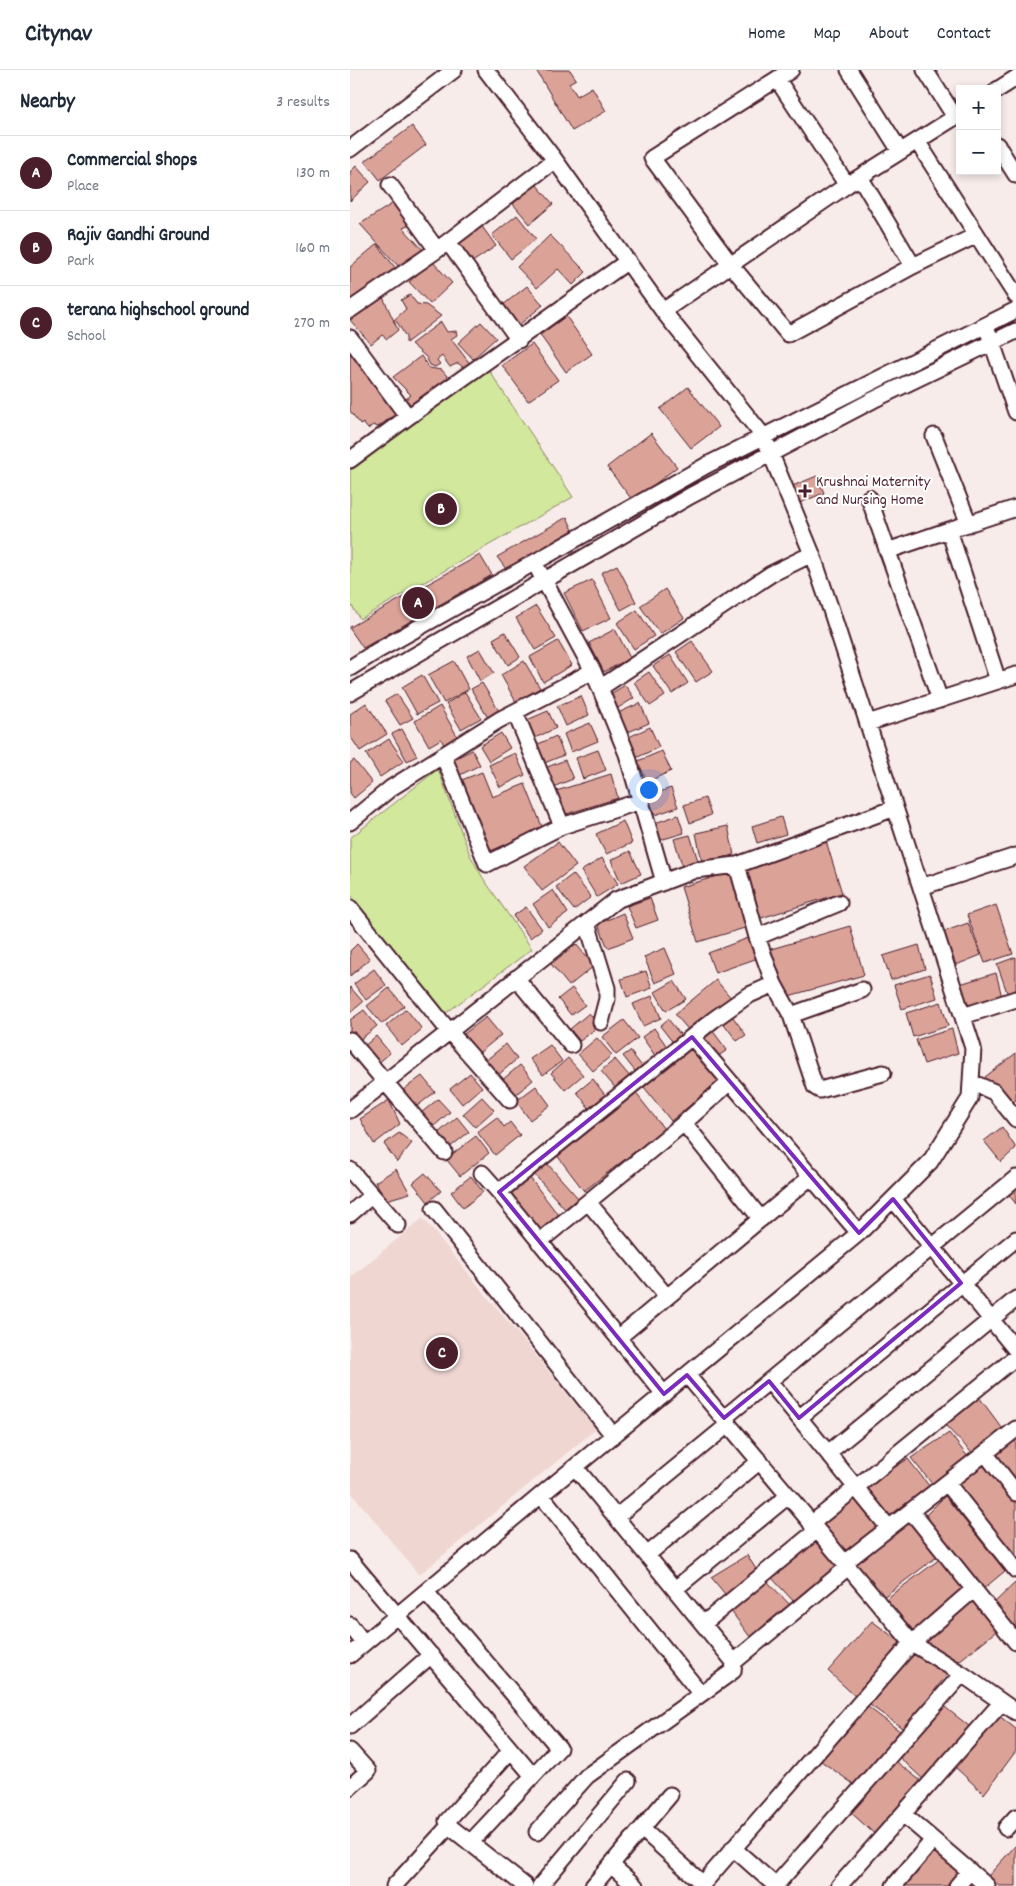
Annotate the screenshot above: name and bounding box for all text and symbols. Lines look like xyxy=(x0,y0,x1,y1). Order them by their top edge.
text: Citynav xyxy=(25,18,92,52)
text: Home xyxy=(748,22,785,47)
text: Map xyxy=(813,22,841,47)
text: About xyxy=(869,22,909,47)
text: Contact xyxy=(937,22,991,47)
map controls xyxy=(956,85,1001,175)
button: + xyxy=(956,85,1001,130)
text: Nearby xyxy=(20,88,75,118)
text: 3 results xyxy=(276,91,330,114)
button: − xyxy=(956,130,1001,175)
text: Commercial Shops xyxy=(67,148,198,175)
text: A xyxy=(32,162,40,185)
text: 130 m xyxy=(296,162,330,185)
text: Place xyxy=(67,175,99,198)
text: Rajiv Gandhi Ground xyxy=(67,223,210,250)
text: B xyxy=(32,237,40,260)
text: 160 m xyxy=(295,237,330,260)
text: Park xyxy=(67,250,94,273)
text: terana highschool ground xyxy=(67,298,249,325)
text: C xyxy=(32,312,40,335)
text: 270 m xyxy=(294,312,330,335)
text: School xyxy=(67,325,106,348)
place label: Krushnai Maternity and Nursing Home xyxy=(816,471,931,512)
marker: Krushnai Maternity and Nursing Home xyxy=(798,484,812,498)
pin: B xyxy=(425,490,457,528)
pin: A xyxy=(402,584,434,622)
your location xyxy=(636,777,662,803)
pin: C xyxy=(426,1334,458,1372)

